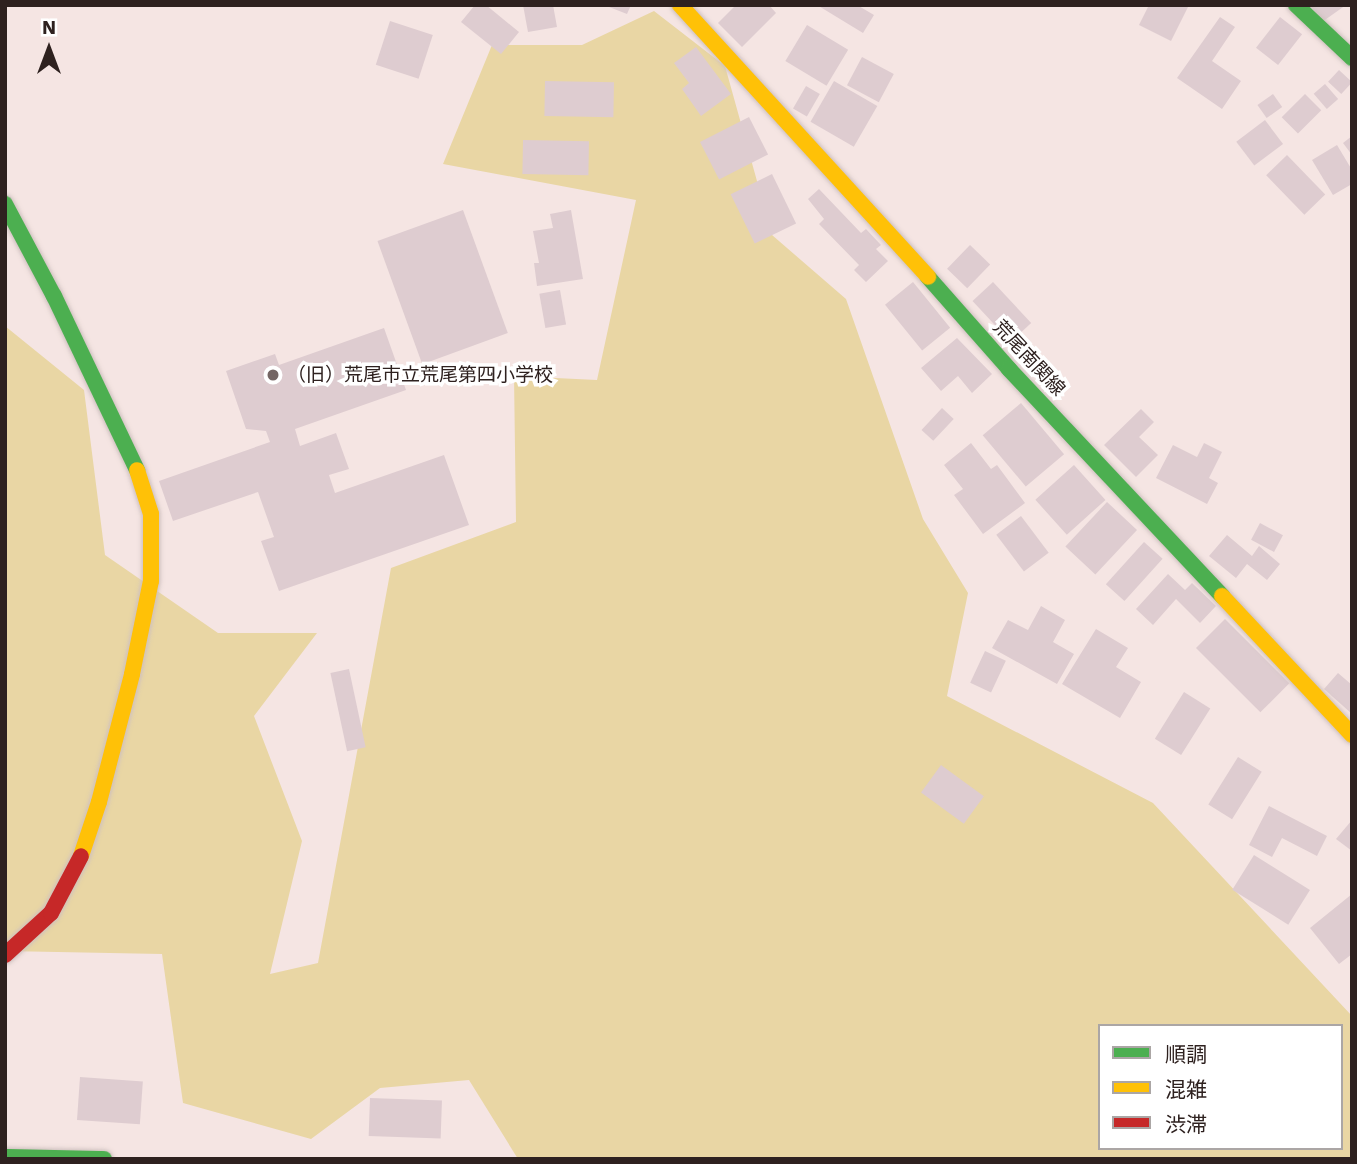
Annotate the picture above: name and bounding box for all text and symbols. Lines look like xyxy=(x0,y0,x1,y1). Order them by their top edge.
north arrow xyxy=(14,14,84,84)
text: N xyxy=(42,16,56,39)
street label: 荒尾南関線 xyxy=(988,315,1070,401)
place label: （旧）荒尾市立荒尾第四小学校 xyxy=(287,364,553,386)
marker: （旧）荒尾市立荒尾第四小学校 xyxy=(265,367,281,383)
legend xyxy=(1098,1024,1343,1150)
text: 順調 xyxy=(1165,1042,1207,1067)
text: 混雑 xyxy=(1165,1077,1207,1102)
text: 渋滞 xyxy=(1165,1112,1207,1137)

